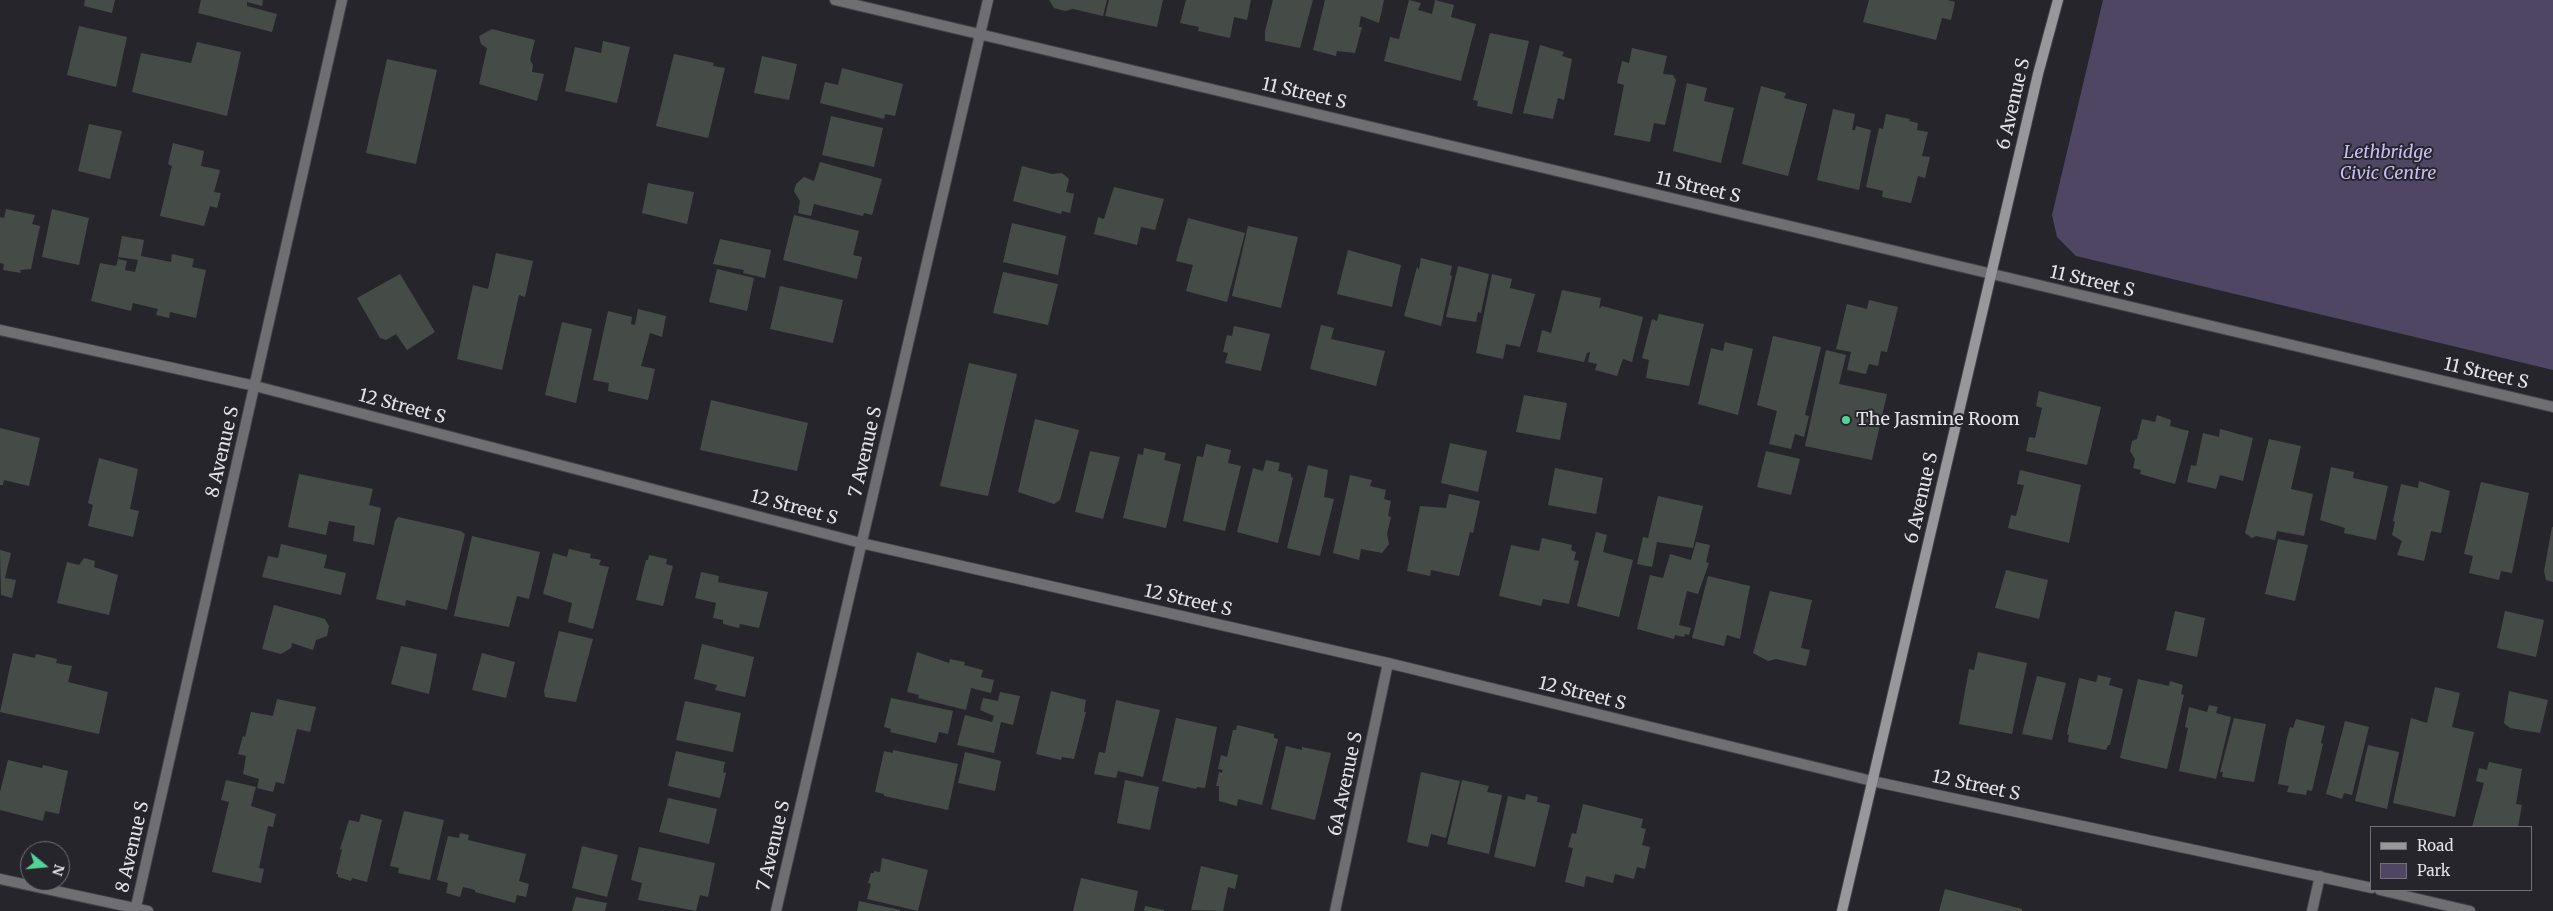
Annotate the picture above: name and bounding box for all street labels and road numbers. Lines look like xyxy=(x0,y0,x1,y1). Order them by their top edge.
street label: 6 Avenue S xyxy=(1993,56,2035,152)
street label: 11 Street S xyxy=(1259,74,1349,114)
street label: 11 Street S xyxy=(1653,168,1743,208)
street label: 11 Street S xyxy=(2047,262,2137,302)
street label: 11 Street S xyxy=(2441,354,2531,394)
street label: 12 Street S xyxy=(356,385,448,429)
street label: 8 Avenue S xyxy=(202,404,244,500)
street label: 7 Avenue S xyxy=(845,404,887,500)
street label: 6 Avenue S xyxy=(1901,450,1943,546)
street label: 12 Street S xyxy=(748,486,840,530)
street label: 12 Street S xyxy=(1142,580,1234,622)
street label: 12 Street S xyxy=(1536,673,1628,715)
street label: 6A Avenue S xyxy=(1324,730,1368,838)
street label: 12 Street S xyxy=(1930,766,2022,806)
street label: 7 Avenue S xyxy=(753,798,795,894)
street label: 8 Avenue S xyxy=(112,799,154,895)

